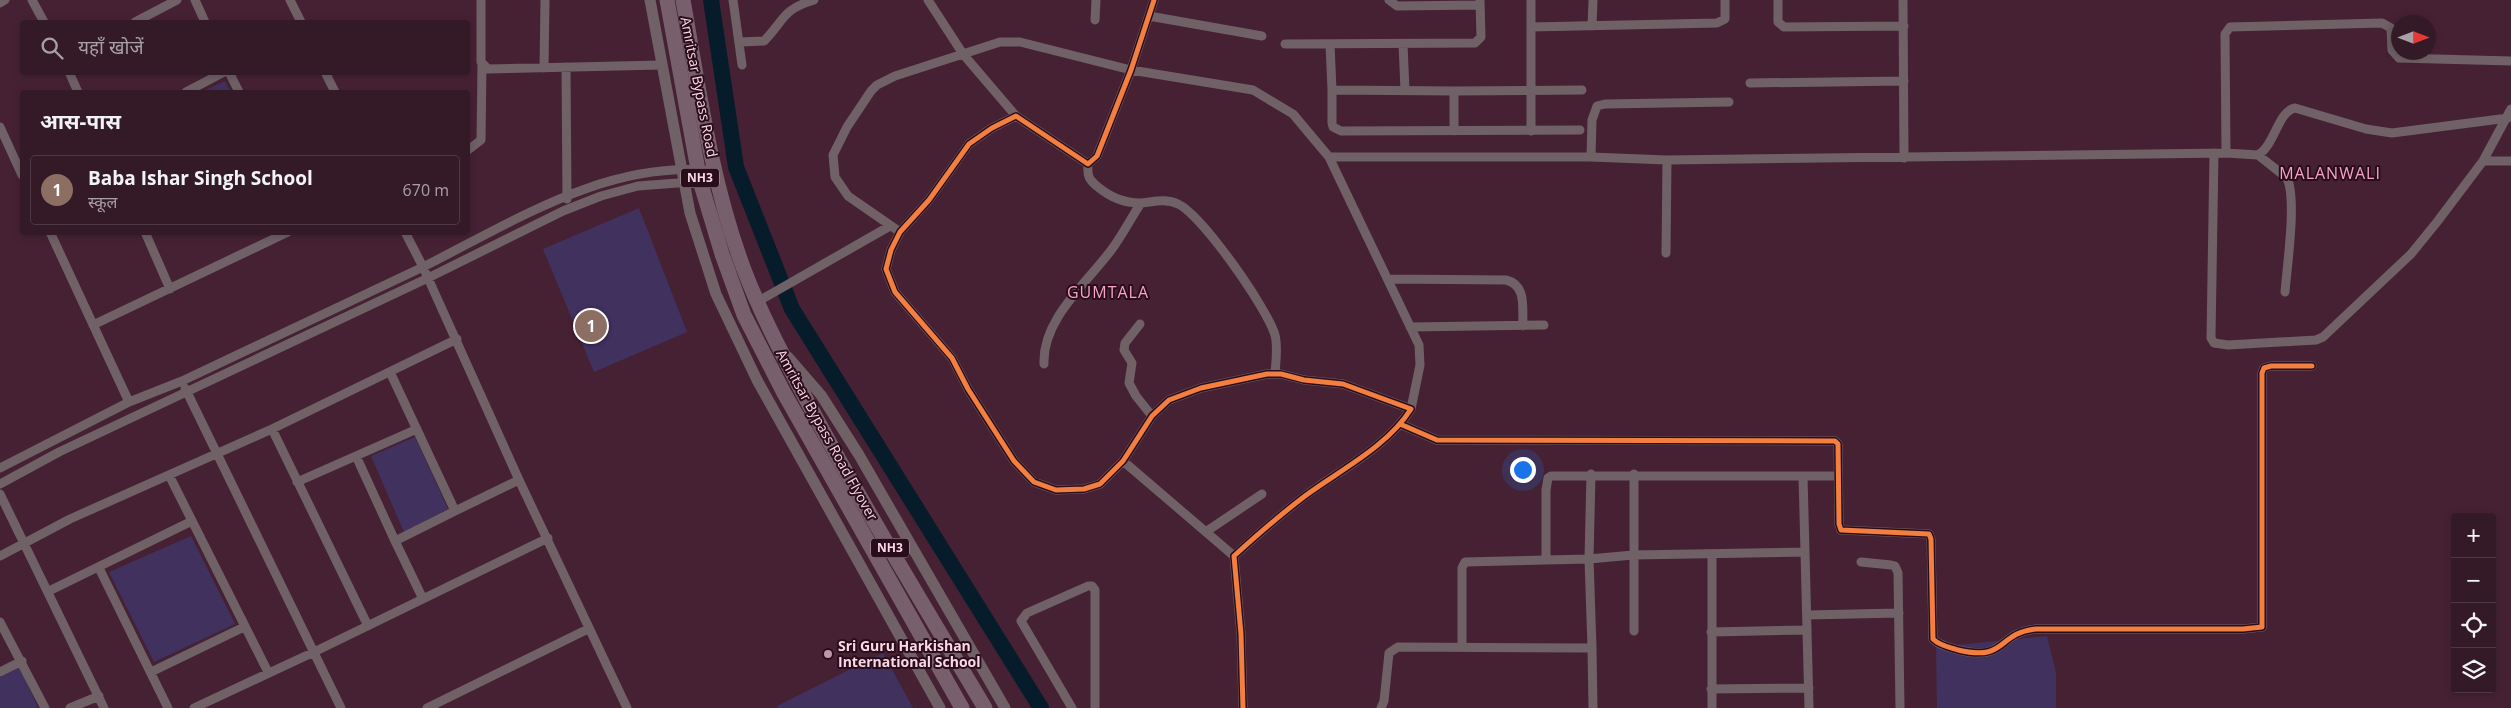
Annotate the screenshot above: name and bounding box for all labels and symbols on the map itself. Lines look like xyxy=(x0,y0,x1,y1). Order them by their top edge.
street label: Amritsar Bypass Road xyxy=(677,15,722,159)
north arrow xyxy=(2391,15,2436,60)
district label: MALANWALI xyxy=(2279,162,2381,184)
road number: NH3 xyxy=(681,168,719,188)
district label: GUMTALA xyxy=(1067,281,1149,303)
pin: 1 xyxy=(575,307,607,345)
street label: Amritsar Bypass Road Flyover xyxy=(772,346,883,524)
your location xyxy=(1510,457,1536,483)
road number: NH3 xyxy=(871,538,909,558)
place label: Sri Guru Harkishan International School xyxy=(838,636,981,671)
marker: Sri Guru Harkishan International School xyxy=(822,648,834,660)

